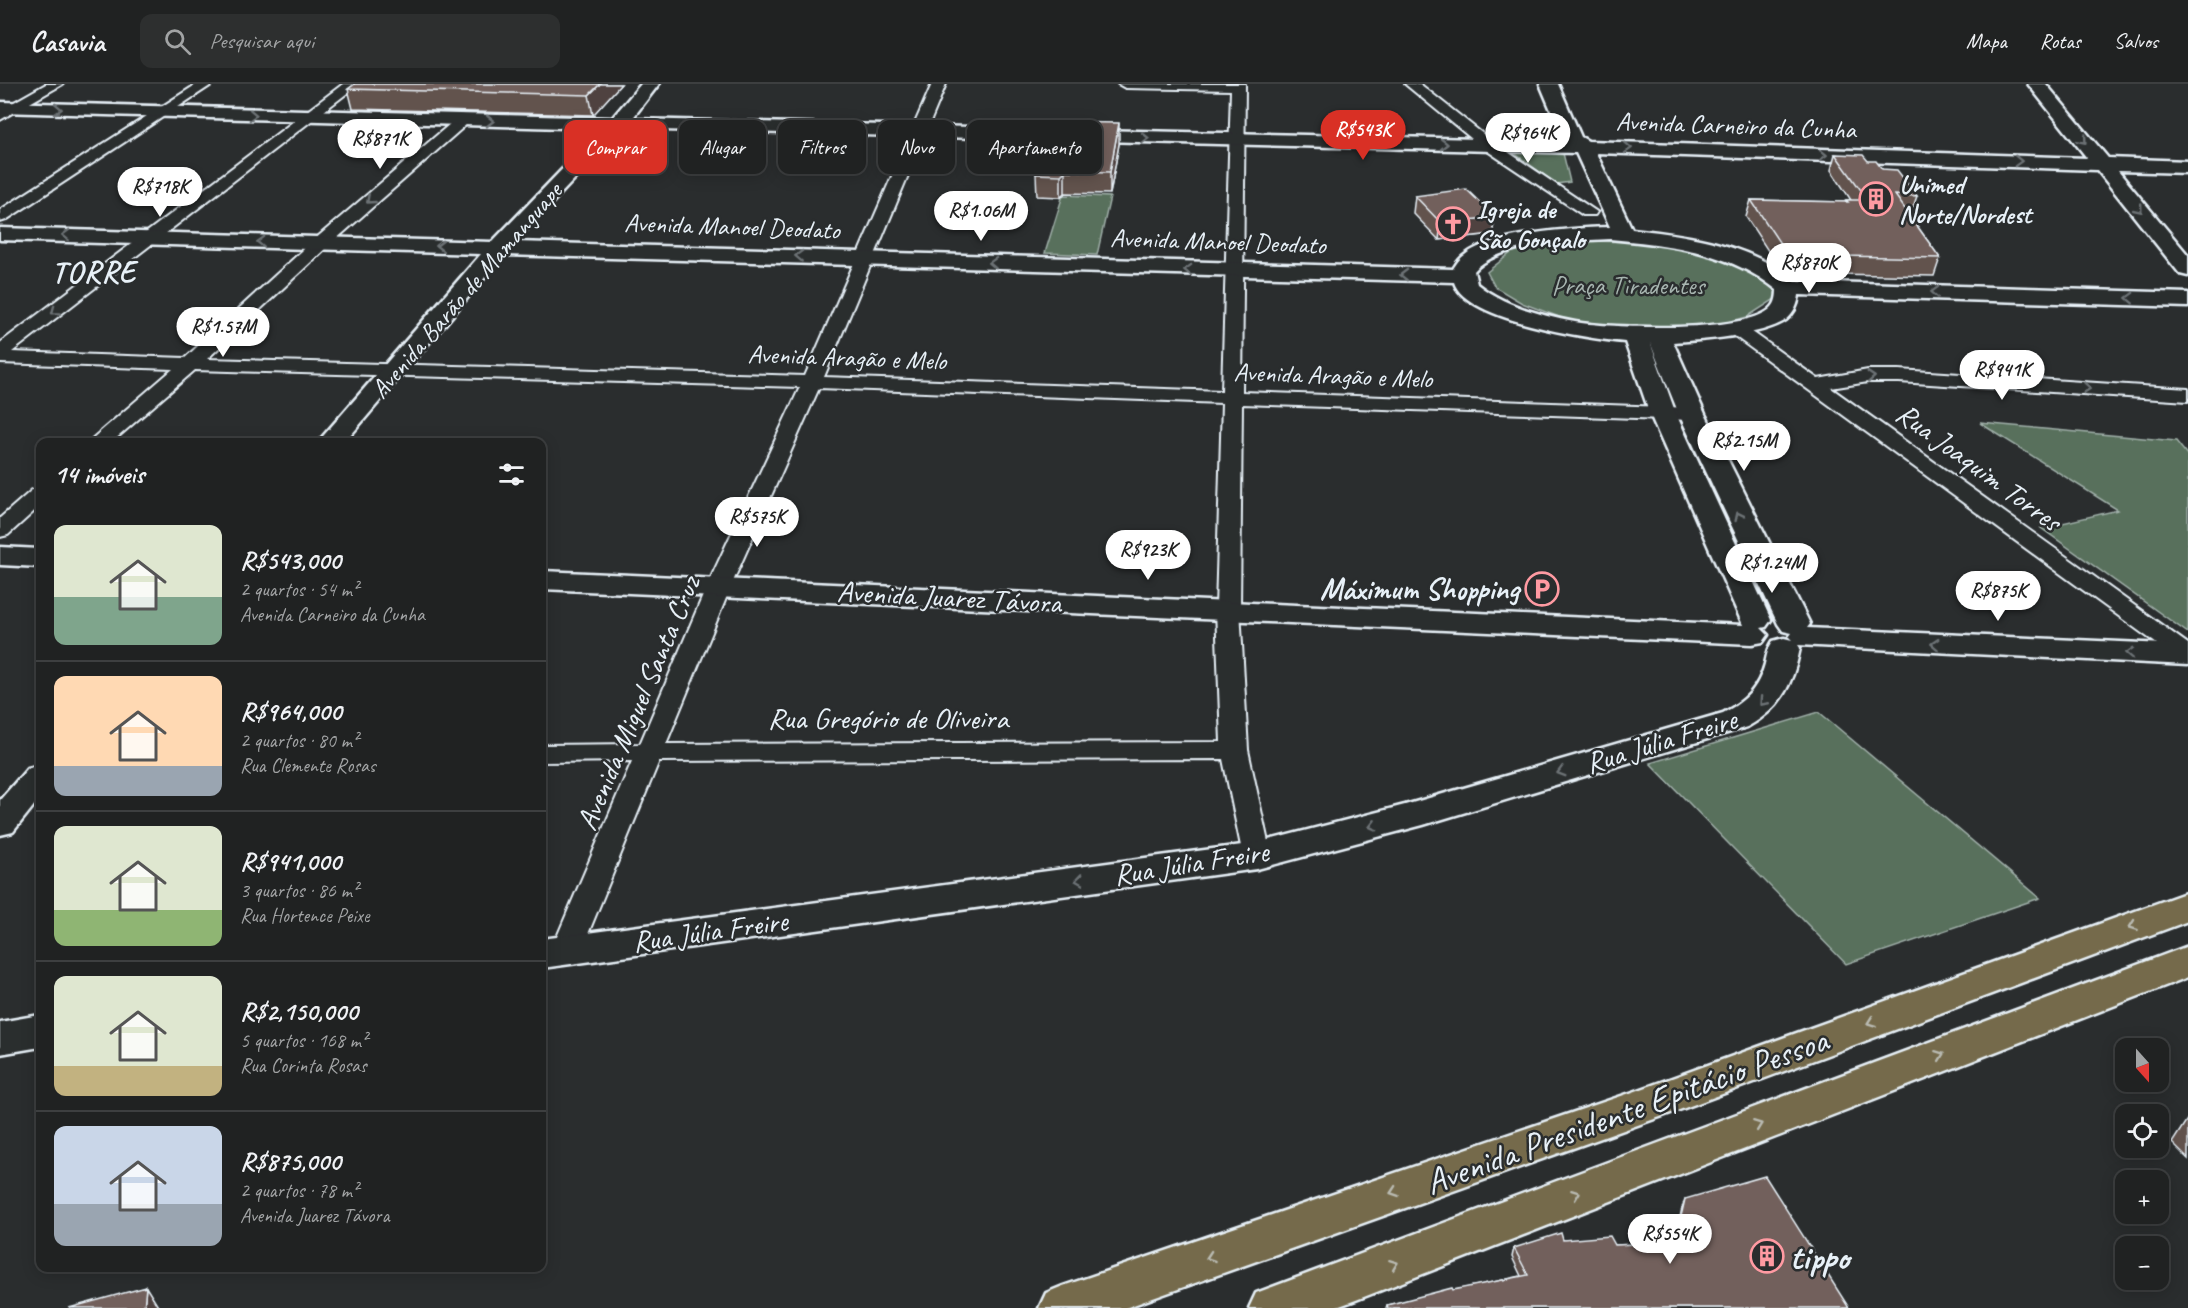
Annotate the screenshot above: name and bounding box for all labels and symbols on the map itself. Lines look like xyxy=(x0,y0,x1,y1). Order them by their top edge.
one-way arrow xyxy=(54,103,63,115)
street label: Avenida Carneiro da Cunha xyxy=(1615,105,1858,146)
one-way arrow xyxy=(249,108,258,121)
pin: R$543K xyxy=(1314,110,1412,161)
pin: R$964K xyxy=(1479,113,1577,164)
one-way arrow xyxy=(486,115,495,127)
pin: R$871K xyxy=(331,119,429,170)
one-way arrow xyxy=(1141,131,1150,144)
one-way arrow xyxy=(2076,133,2087,144)
one-way arrow xyxy=(1439,138,1448,150)
one-way arrow xyxy=(1624,142,1633,155)
one-way arrow xyxy=(1819,148,1828,161)
one-way arrow xyxy=(2014,154,2023,167)
pin: R$718K xyxy=(111,167,209,218)
place label: Unimed Norte/Nordest xyxy=(1899,168,2034,231)
street label: Avenida Barão de Mamanguape xyxy=(363,173,571,405)
building icon: Unimed Norte/Nordest xyxy=(1858,181,1894,217)
pin: R$1.06M xyxy=(926,191,1036,242)
one-way arrow xyxy=(366,193,377,204)
place label: Igreja de São Gonçalo xyxy=(1476,193,1588,256)
one-way arrow xyxy=(2132,202,2143,213)
street label: Avenida Manoel Deodato xyxy=(624,206,842,247)
church icon: Igreja de São Gonçalo xyxy=(1435,206,1471,242)
street label: Avenida Manoel Deodato xyxy=(1110,221,1328,262)
one-way arrow xyxy=(62,229,71,242)
one-way arrow xyxy=(257,235,266,248)
one-way arrow xyxy=(436,240,445,252)
pin: R$870K xyxy=(1760,243,1858,294)
one-way arrow xyxy=(794,250,803,263)
district label: TORRE xyxy=(52,253,139,291)
one-way arrow xyxy=(989,256,998,269)
one-way arrow xyxy=(1184,263,1193,276)
one-way arrow xyxy=(1400,269,1409,281)
park label: Praça Tiradentes xyxy=(1552,269,1706,302)
one-way arrow xyxy=(1930,286,1939,299)
one-way arrow xyxy=(2125,292,2134,305)
one-way arrow xyxy=(51,303,62,314)
pin: R$1.57M xyxy=(168,307,278,358)
street label: Avenida Aragão e Melo xyxy=(747,338,949,378)
pin: R$941K xyxy=(1953,350,2051,401)
street label: Avenida Aragão e Melo xyxy=(1233,356,1435,396)
one-way arrow xyxy=(1867,370,1876,383)
one-way arrow xyxy=(2082,381,2091,394)
street label: Rua Joaquim Torres xyxy=(1889,394,2071,541)
pin: R$2.15M xyxy=(1689,421,1799,472)
pin: R$575K xyxy=(708,497,806,548)
one-way arrow xyxy=(1735,511,1747,522)
pin: R$923K xyxy=(1099,530,1197,581)
pin: R$1.24M xyxy=(1717,543,1827,594)
street label: Avenida Miguel Santa Cruz xyxy=(567,569,709,836)
place label: Máximum Shopping xyxy=(1320,570,1522,608)
parking icon: Máximum Shopping xyxy=(1524,571,1560,607)
pin: R$875K xyxy=(1949,571,2047,622)
street label: Avenida Juarez Távora xyxy=(836,572,1064,622)
one-way arrow xyxy=(1930,638,1939,651)
one-way arrow xyxy=(2125,646,2134,659)
one-way arrow xyxy=(1759,695,1770,705)
street label: Rua Gregório de Oliveira xyxy=(768,699,1010,737)
street label: Rua Júlia Freire xyxy=(1581,699,1743,782)
one-way arrow xyxy=(1556,765,1567,777)
one-way arrow xyxy=(1369,818,1379,831)
street label: Rua Júlia Freire xyxy=(1111,832,1273,894)
one-way arrow xyxy=(1074,874,1084,886)
street label: Rua Júlia Freire xyxy=(630,901,792,961)
one-way arrow xyxy=(2128,919,2139,932)
one-way arrow xyxy=(1866,1015,1877,1027)
street label: Avenida Presidente Epitácio Pessoa xyxy=(1419,1016,1836,1205)
north arrow xyxy=(2115,1038,2169,1092)
one-way arrow xyxy=(1935,1050,1945,1063)
one-way arrow xyxy=(1752,1120,1763,1132)
one-way arrow xyxy=(1389,1185,1400,1198)
one-way arrow xyxy=(1570,1189,1581,1202)
pin: R$554K xyxy=(1621,1214,1719,1265)
place label: tippo xyxy=(1790,1234,1852,1280)
building icon: tippo xyxy=(1749,1238,1785,1274)
one-way arrow xyxy=(1205,1249,1216,1262)
one-way arrow xyxy=(1388,1259,1399,1271)

